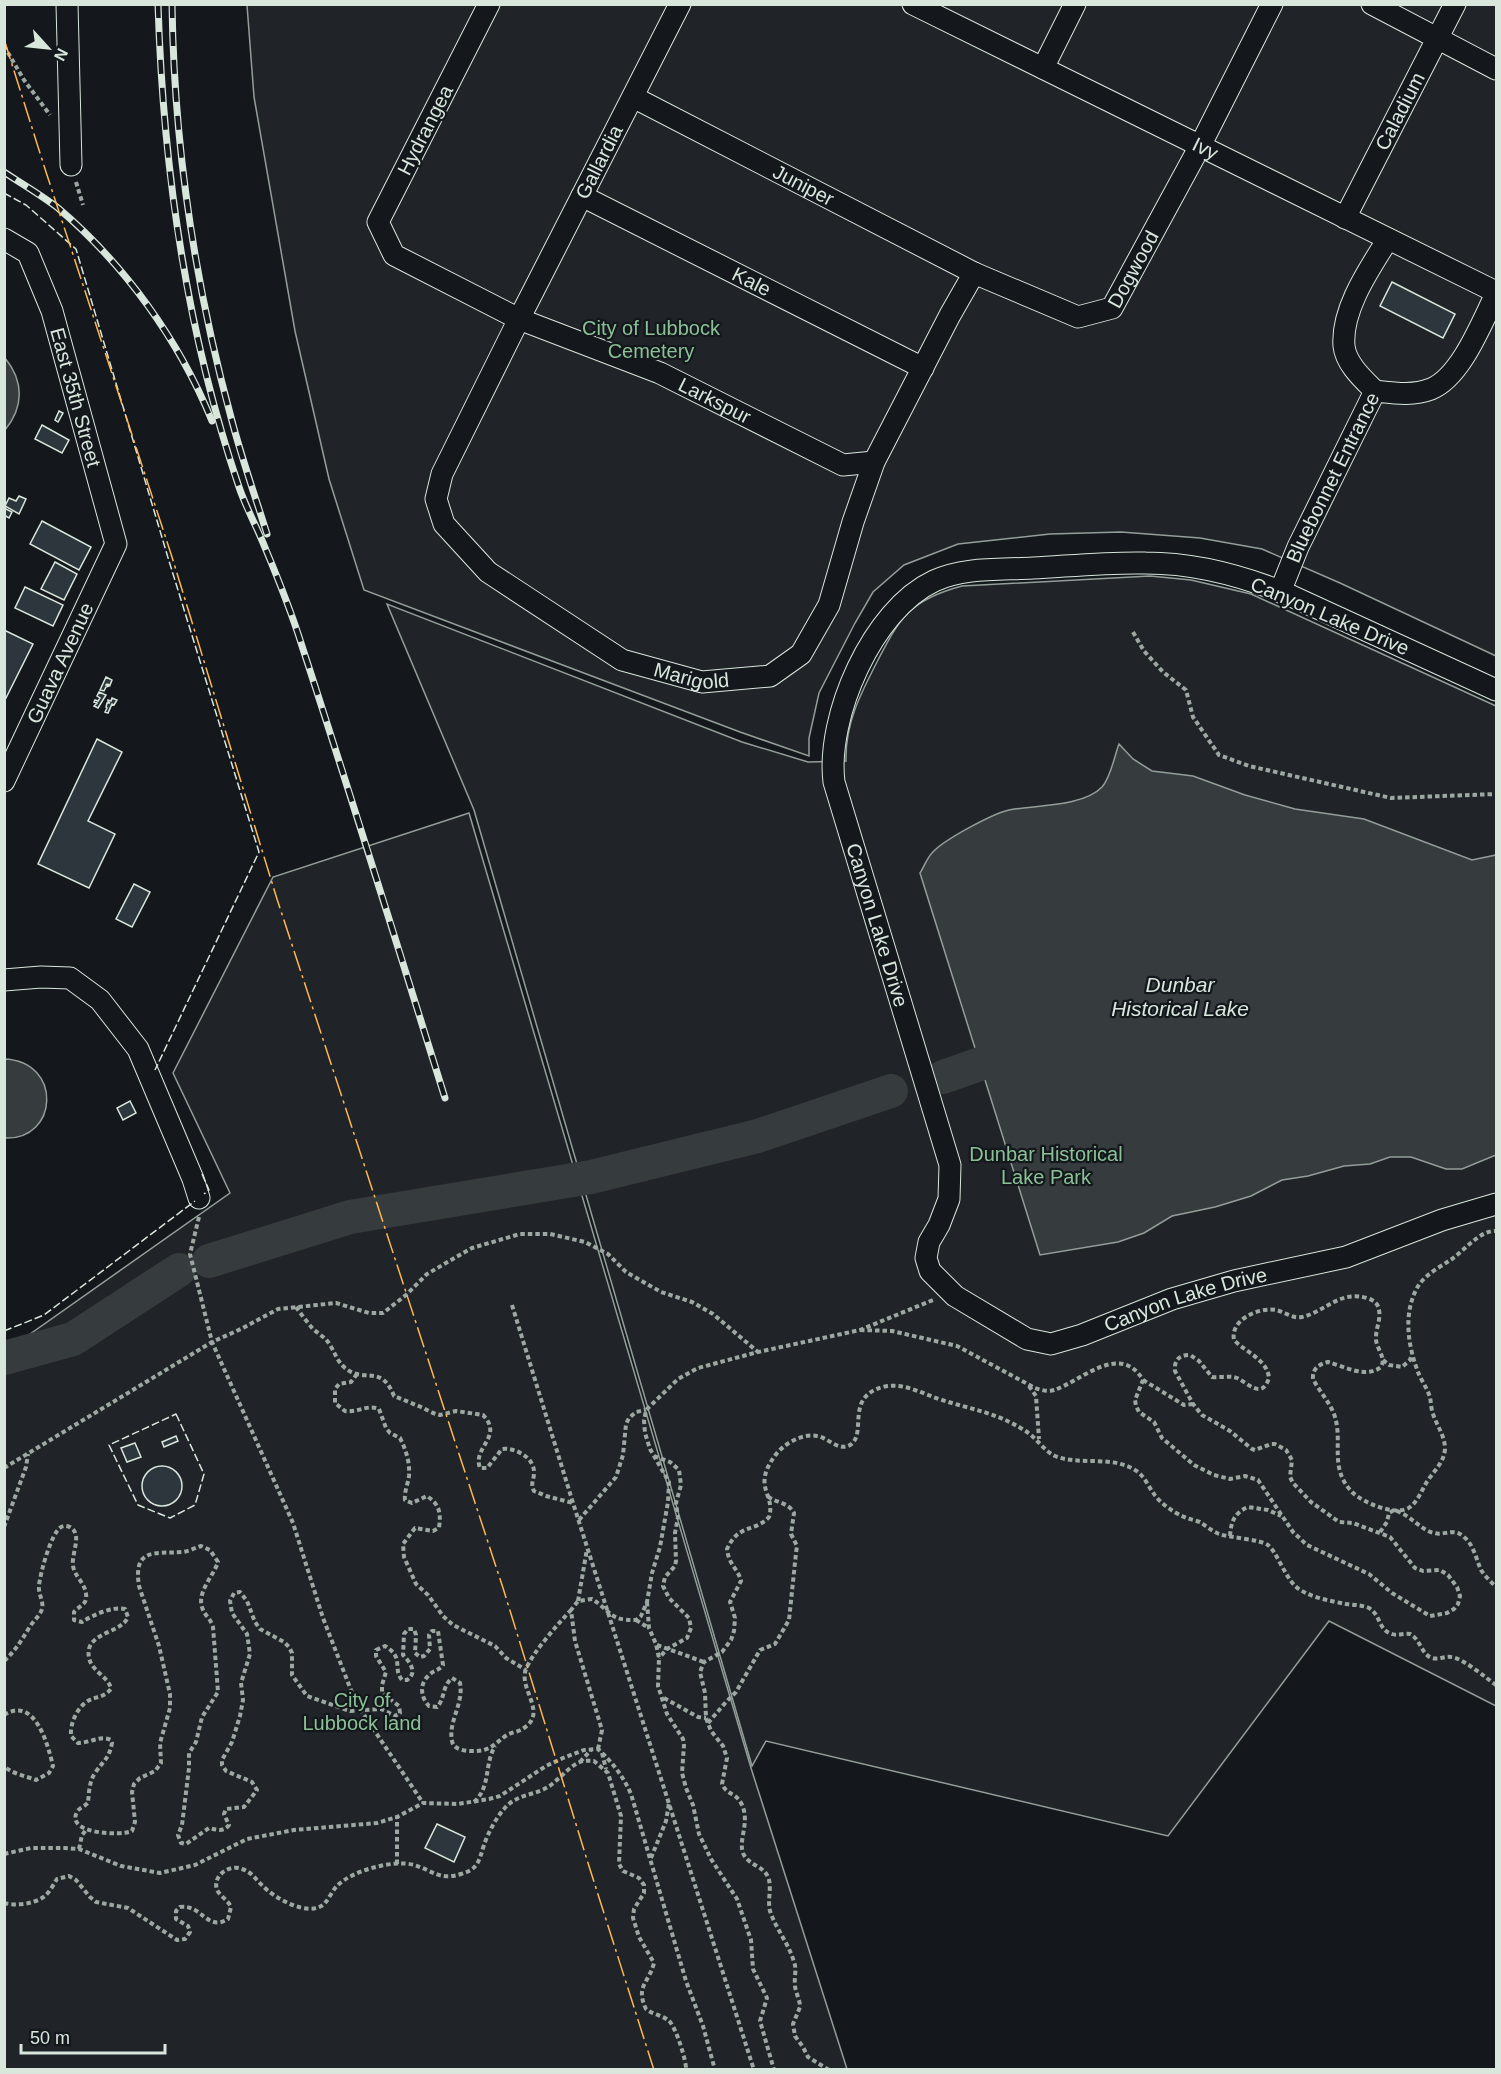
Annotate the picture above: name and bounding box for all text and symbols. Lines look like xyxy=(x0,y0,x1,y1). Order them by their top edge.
north arrow xyxy=(18,18,78,78)
text: N xyxy=(51,46,71,64)
street label: Caladium xyxy=(1371,69,1429,154)
street label: Hydrangea xyxy=(393,81,457,179)
street label: Gallardia xyxy=(571,121,627,203)
street label: Ivy xyxy=(1189,133,1222,164)
street label: Juniper xyxy=(769,160,838,210)
street label: Dogwood xyxy=(1103,227,1163,312)
street label: Kale xyxy=(729,263,774,300)
park label: City of Lubbock Cemetery xyxy=(582,317,721,362)
street label: East 35th Street xyxy=(46,325,105,470)
street label: Larkspur xyxy=(675,373,755,428)
street label: Bluebonnet Entrance xyxy=(1282,389,1384,566)
street label: Canyon Lake Drive xyxy=(1247,573,1413,659)
street label: Guava Avenue xyxy=(22,599,98,727)
street label: Marigold xyxy=(651,658,730,693)
street label: Canyon Lake Drive xyxy=(842,840,913,1010)
water label: Dunbar Historical Lake xyxy=(1111,973,1249,1020)
park label: Dunbar Historical Lake Park xyxy=(969,1143,1123,1188)
street label: Canyon Lake Drive xyxy=(1101,1263,1269,1336)
park label: City of Lubbock land xyxy=(303,1689,421,1734)
scale bar xyxy=(21,2017,165,2055)
text: 50 m xyxy=(30,2028,70,2048)

